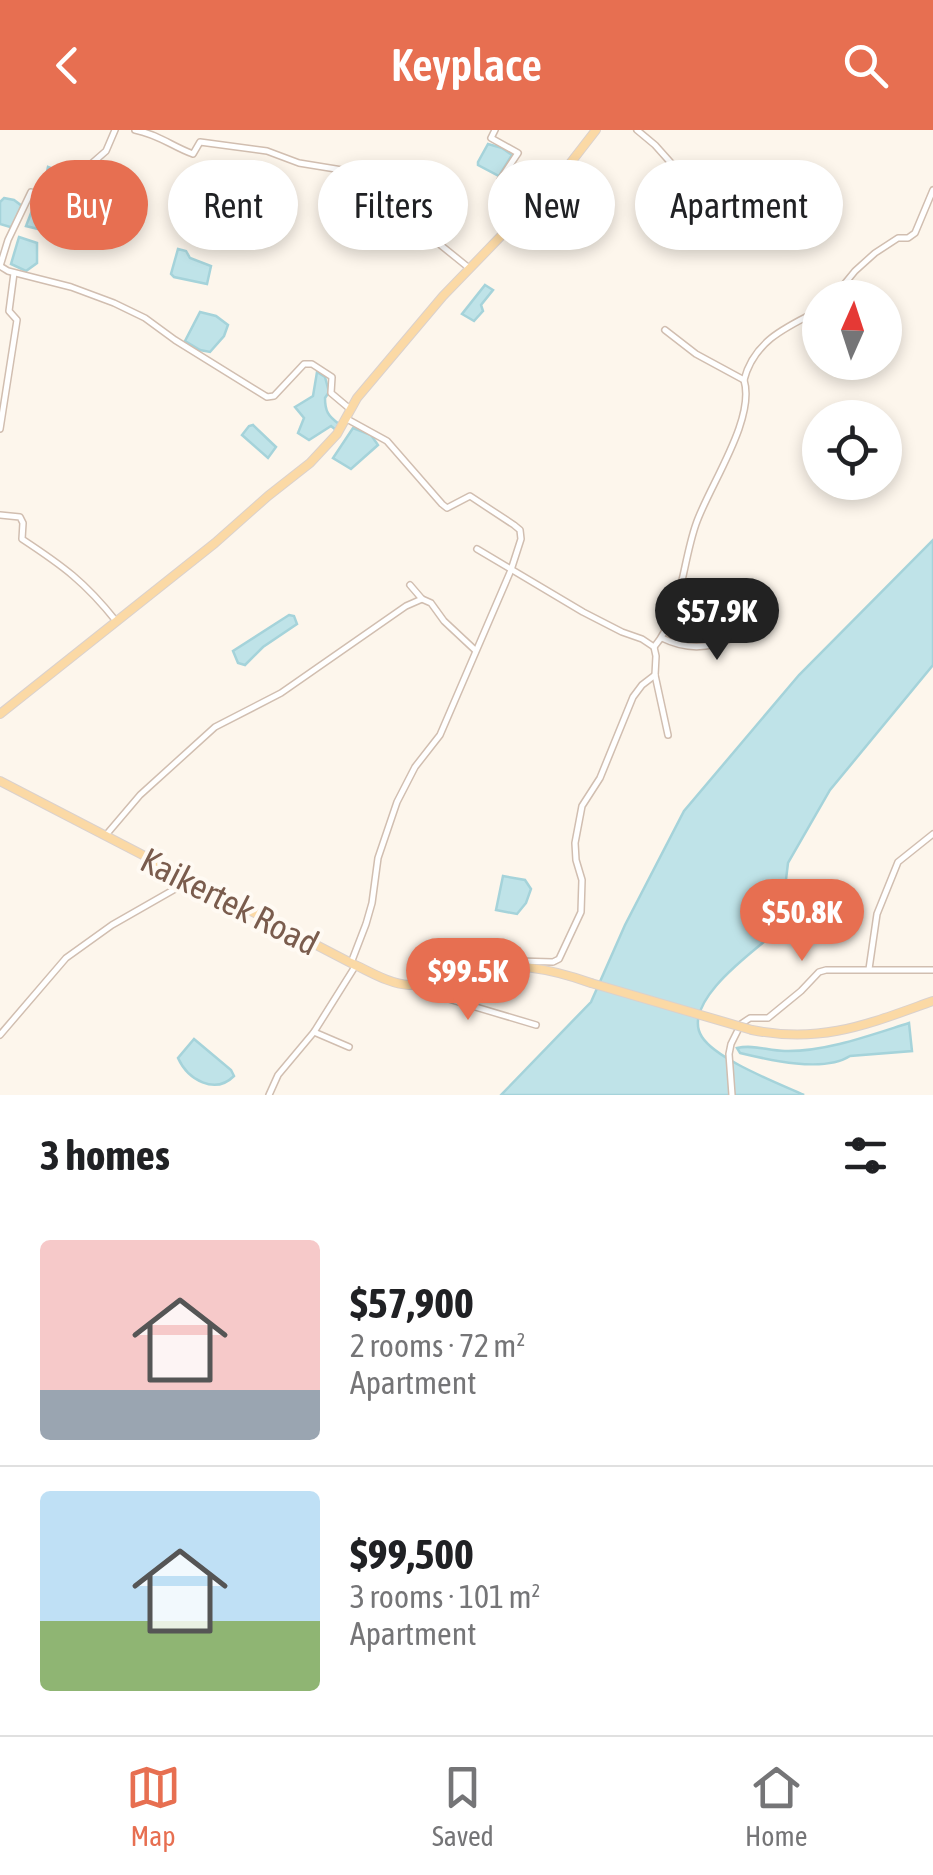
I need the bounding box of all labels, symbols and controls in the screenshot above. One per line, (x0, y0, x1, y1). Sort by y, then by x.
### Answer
icon: back (40, 38, 95, 93)
icon: search (838, 38, 893, 93)
text: Keyplace (391, 39, 542, 91)
chip: Buy (30, 160, 148, 250)
chip: Rent (168, 160, 298, 250)
chip: Filters (318, 160, 468, 250)
chip: New (488, 160, 615, 250)
chip: Apartment (635, 160, 843, 250)
north arrow (802, 280, 902, 380)
map controls (802, 280, 902, 500)
button: locate (802, 400, 902, 500)
pin: $57.9K (636, 578, 798, 663)
text: $57.9K (677, 592, 757, 629)
street label: Kaikertek Road (134, 839, 326, 963)
pin: $50.8K (721, 879, 883, 964)
text: $50.8K (762, 893, 842, 930)
pin: $99.5K (387, 938, 549, 1023)
text: $99.5K (428, 952, 508, 989)
icon: filters (838, 1128, 893, 1183)
text: 3 homes (40, 1131, 170, 1179)
text: $57,900 (350, 1279, 474, 1327)
icon: home (120, 1280, 240, 1400)
text: 2 rooms · 72 m² (350, 1327, 525, 1364)
text: Apartment (350, 1364, 476, 1401)
text: $99,500 (350, 1530, 474, 1578)
icon: home (120, 1531, 240, 1651)
text: 3 rooms · 101 m² (350, 1578, 540, 1615)
text: Apartment (350, 1615, 476, 1652)
tab: Map (126, 1760, 181, 1852)
tab: Saved (432, 1760, 494, 1852)
tab: Home (745, 1760, 807, 1852)

